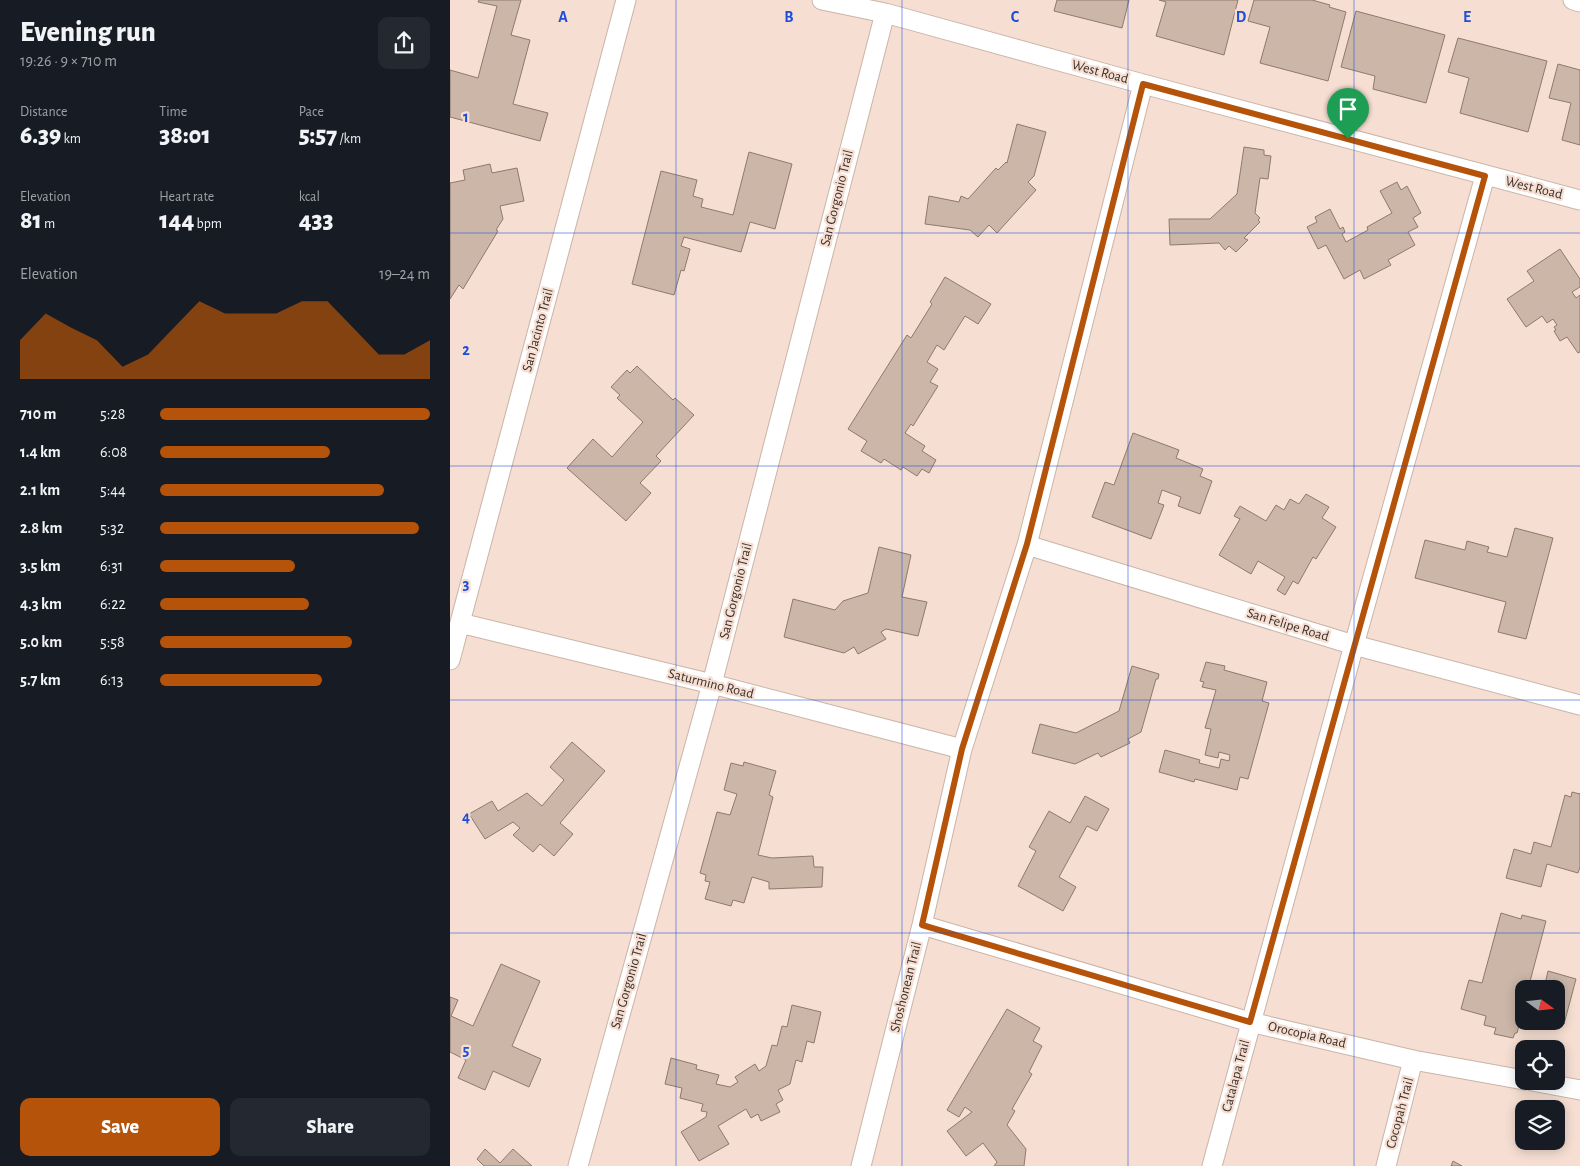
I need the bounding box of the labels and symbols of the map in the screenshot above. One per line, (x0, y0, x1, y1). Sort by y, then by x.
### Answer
text: A (558, 9, 568, 25)
text: B (784, 9, 794, 25)
text: C (1011, 9, 1020, 25)
text: D (1236, 9, 1247, 25)
text: E (1463, 9, 1471, 25)
street label: West Road (1070, 58, 1130, 86)
pin (1327, 88, 1369, 139)
text: 1 (463, 109, 469, 125)
street label: San Gorgonio Trail (818, 148, 856, 248)
street label: West Road (1504, 174, 1564, 202)
street label: San Jacinto Trail (520, 287, 556, 373)
text: 2 (462, 342, 470, 358)
street label: San Gorgonio Trail (717, 541, 755, 641)
text: 3 (463, 576, 470, 592)
street label: San Felipe Road (1245, 606, 1331, 644)
street label: Saturmino Road (667, 667, 755, 701)
text: 4 (462, 809, 470, 825)
street label: San Gorgonio Trail (609, 932, 649, 1030)
street label: Shoshonean Trail (888, 940, 924, 1034)
north arrow (1515, 980, 1565, 1030)
street label: Orocopia Road (1267, 1019, 1347, 1051)
street label: Catalapa Trail (1220, 1038, 1252, 1114)
text: 5 (463, 1042, 470, 1058)
street label: Cocopah Trail (1384, 1076, 1416, 1150)

